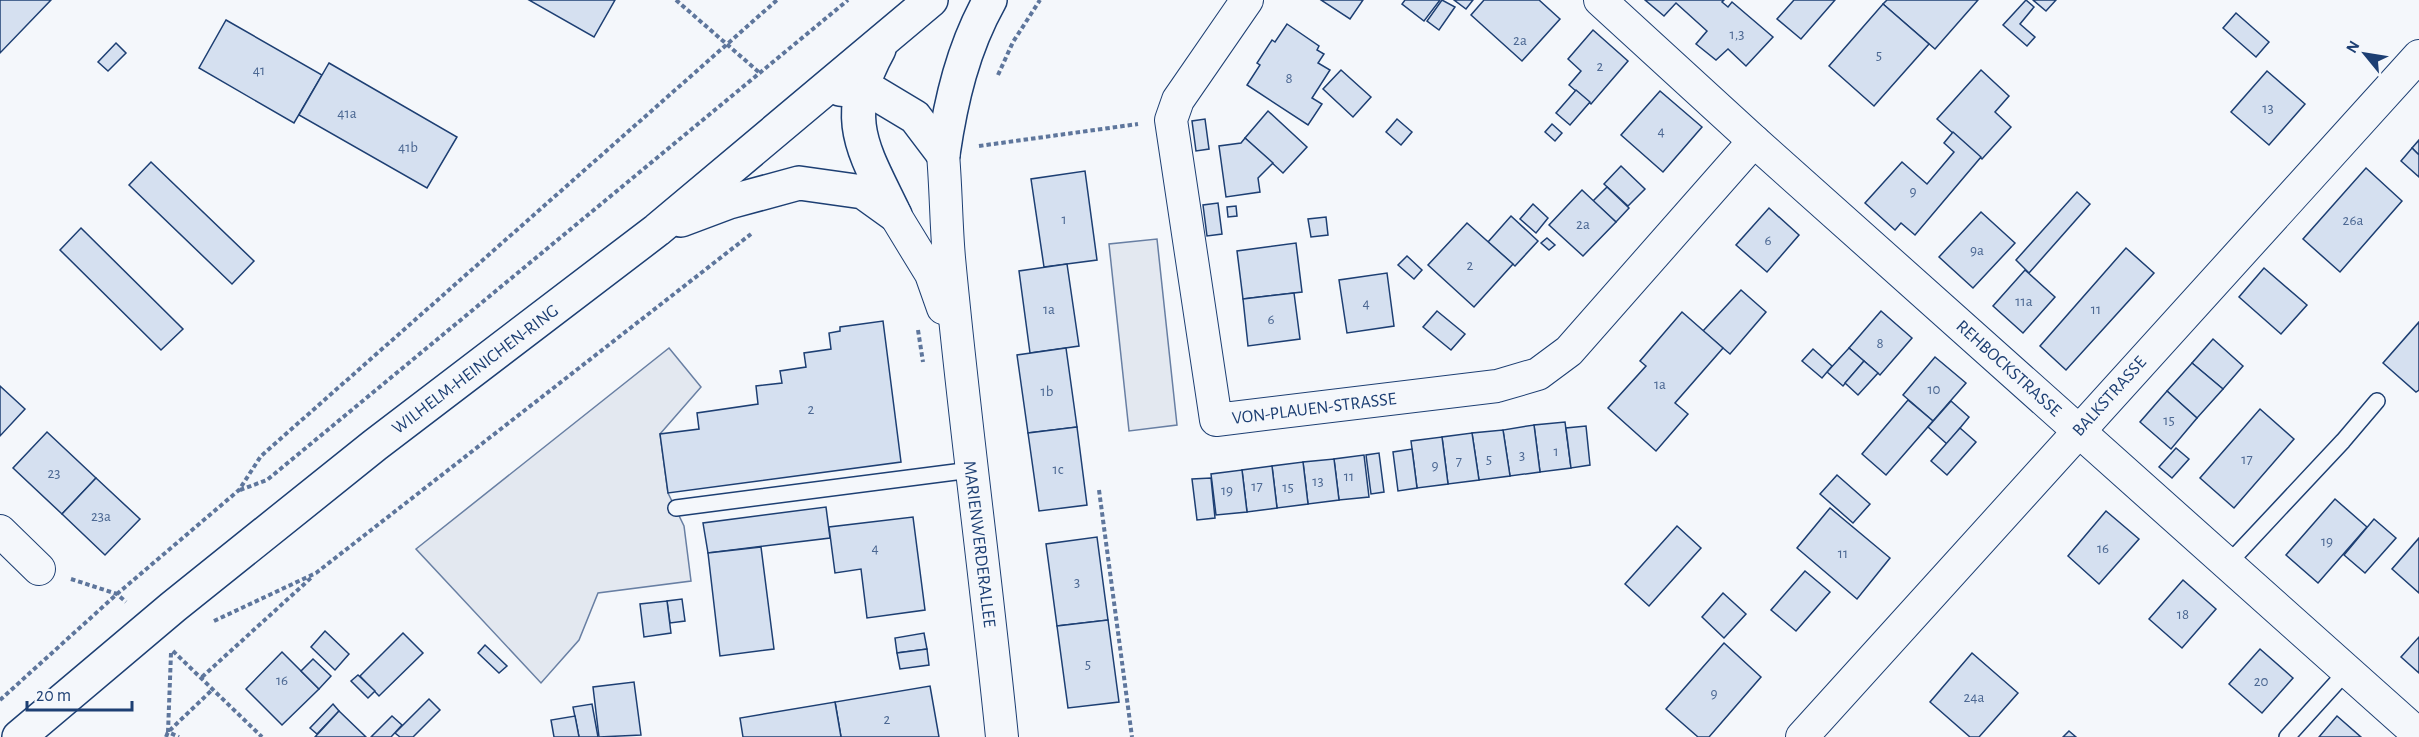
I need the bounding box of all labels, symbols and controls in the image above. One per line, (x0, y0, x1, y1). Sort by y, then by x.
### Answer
north arrow (2335, 24, 2395, 84)
house number: 1,3 (1730, 27, 1744, 42)
house number: 2a (1513, 33, 1527, 48)
text: N (2343, 38, 2363, 56)
house number: 5 (1876, 48, 1882, 63)
house number: 2 (1597, 59, 1604, 74)
house number: 41 (253, 63, 265, 78)
house number: 8 (1285, 71, 1293, 86)
house number: 13 (2262, 101, 2274, 116)
house number: 41a (337, 106, 357, 121)
house number: 4 (1657, 124, 1665, 139)
house number: 41b (398, 140, 418, 155)
house number: 9 (1909, 184, 1917, 199)
house number: 1 (1061, 212, 1067, 227)
house number: 26a (2343, 213, 2363, 228)
house number: 2a (1576, 217, 1590, 232)
house number: 6 (1764, 233, 1772, 248)
house number: 9a (1970, 243, 1984, 258)
house number: 2 (1467, 258, 1474, 273)
house number: 11a (2015, 294, 2033, 309)
house number: 4 (1362, 296, 1370, 311)
street label: WILHELM-HEINICHEN-RING (389, 302, 562, 438)
house number: 1a (1043, 302, 1055, 317)
house number: 11 (2091, 302, 2101, 317)
house number: 6 (1267, 312, 1275, 327)
street label: REHBOCKSTRASSE (1952, 317, 2065, 421)
house number: 8 (1876, 336, 1884, 351)
street label: BALKSTRASSE (2069, 353, 2150, 440)
house number: 1a (1654, 377, 1666, 392)
house number: 10 (1927, 382, 1941, 397)
house number: 1b (1041, 384, 1054, 399)
street label: VON-PLAUEN-STRASSE (1231, 390, 1398, 428)
house number: 2 (808, 402, 815, 417)
house number: 15 (2163, 413, 2175, 428)
house number: 1 (1553, 444, 1559, 459)
house number: 3 (1519, 448, 1525, 463)
house number: 5 (1486, 452, 1492, 467)
house number: 17 (2241, 452, 2253, 467)
house number: 7 (1456, 454, 1462, 469)
house number: 9 (1431, 458, 1439, 473)
street label: MARIENWERDERALLEE (960, 460, 998, 629)
house number: 1c (1053, 462, 1064, 477)
house number: 23 (47, 466, 61, 481)
house number: 11 (1344, 469, 1354, 484)
house number: 13 (1312, 474, 1324, 489)
house number: 17 (1251, 479, 1263, 494)
house number: 15 (1282, 480, 1294, 495)
house number: 19 (1221, 483, 1233, 498)
house number: 23a (91, 509, 111, 524)
house number: 19 (2321, 534, 2333, 549)
house number: 4 (871, 541, 879, 556)
house number: 16 (2097, 541, 2109, 556)
house number: 11 (1838, 546, 1848, 561)
house number: 3 (1074, 575, 1080, 590)
house number: 18 (2177, 607, 2189, 622)
house number: 5 (1085, 657, 1091, 672)
house number: 16 (276, 673, 288, 688)
scale bar (27, 674, 132, 712)
house number: 20 (2254, 674, 2268, 689)
house number: 9 (1710, 686, 1718, 701)
text: 20 m (36, 687, 71, 705)
house number: 24a (1964, 690, 1985, 705)
house number: 2 (884, 712, 891, 727)

